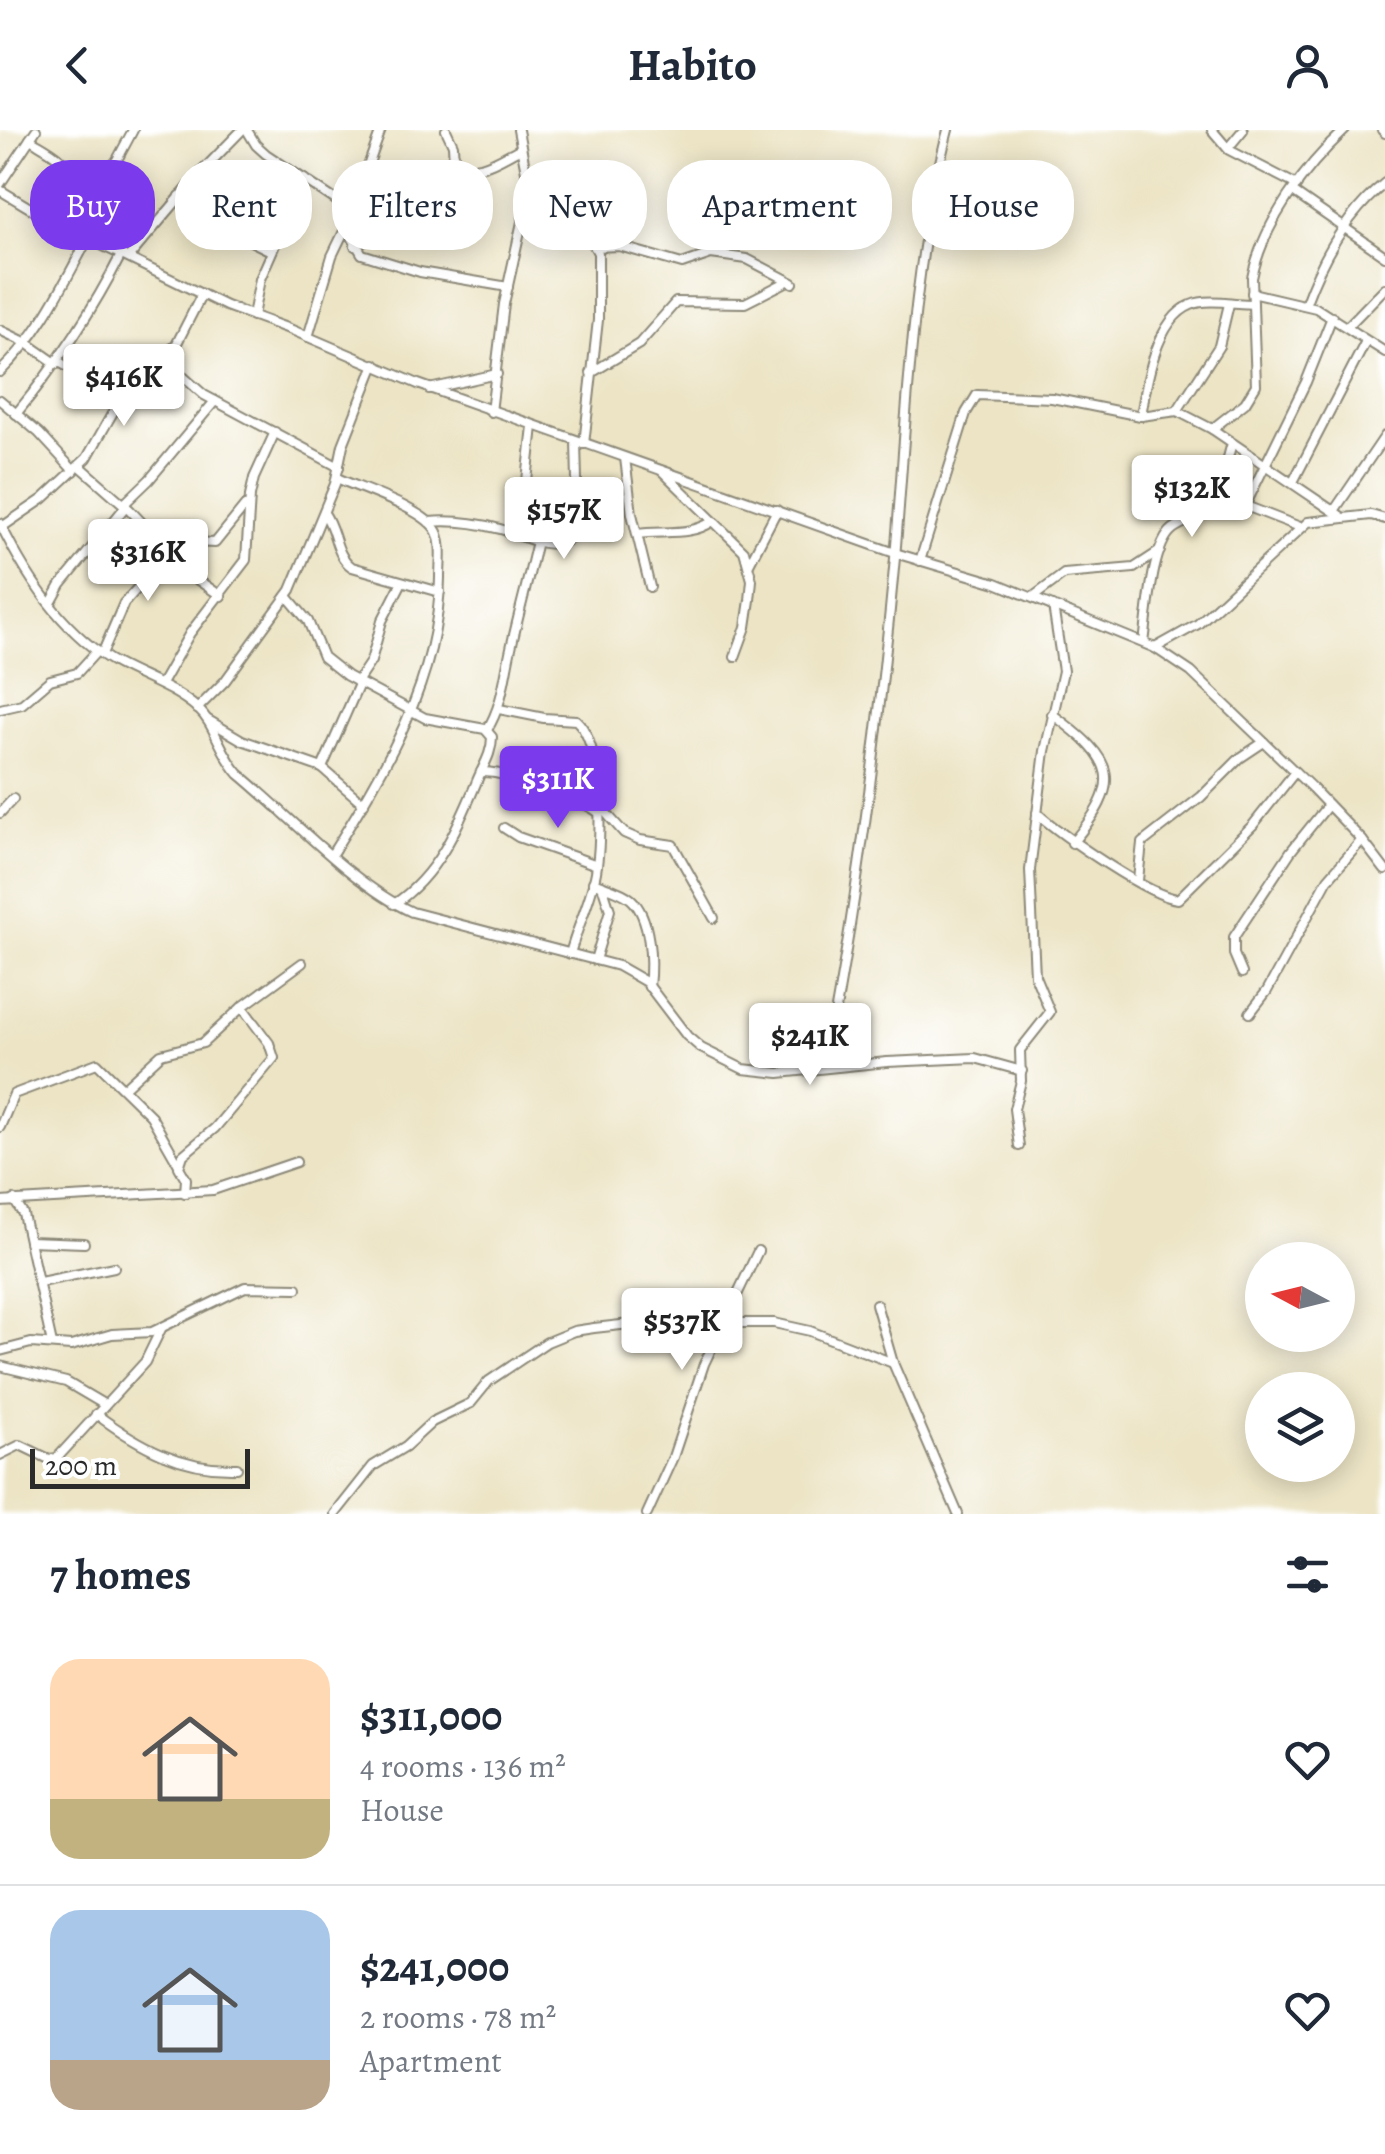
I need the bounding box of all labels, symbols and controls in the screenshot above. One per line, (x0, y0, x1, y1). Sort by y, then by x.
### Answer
text: Habito (628, 34, 757, 96)
icon: back (50, 38, 105, 93)
icon: person (1280, 38, 1335, 93)
chip: Buy (30, 160, 155, 250)
chip: Rent (175, 160, 312, 250)
chip: Filters (332, 160, 493, 250)
chip: New (513, 160, 647, 250)
chip: Apartment (667, 160, 892, 250)
chip: House (912, 160, 1074, 250)
pin: $416K (54, 344, 194, 429)
text: $416K (85, 354, 163, 398)
pin: $132K (1122, 455, 1262, 540)
text: $132K (1154, 465, 1230, 509)
pin: $157K (494, 477, 634, 562)
text: $157K (527, 487, 601, 531)
pin: $316K (78, 519, 218, 604)
text: $316K (110, 529, 186, 573)
pin: $311K (488, 746, 628, 831)
text: $311K (522, 756, 594, 800)
pin: $241K (740, 1003, 880, 1088)
text: $241K (771, 1013, 849, 1057)
north arrow (1245, 1242, 1355, 1352)
map controls (1245, 1242, 1355, 1482)
pin: $537K (612, 1288, 752, 1373)
text: $537K (643, 1298, 721, 1342)
button: layers (1245, 1372, 1355, 1482)
scale bar (30, 1444, 250, 1488)
text: 200 m (45, 1447, 117, 1485)
text: 7 homes (50, 1546, 191, 1603)
icon: filters (1280, 1547, 1335, 1602)
text: $311,000 (360, 1687, 502, 1744)
icon: home (130, 1699, 250, 1819)
icon: heart (1280, 1732, 1335, 1787)
text: 4 rooms · 136 m² (360, 1744, 566, 1788)
text: House (360, 1788, 444, 1832)
text: $241,000 (360, 1938, 509, 1995)
icon: home (130, 1950, 250, 2070)
icon: heart (1280, 1983, 1335, 2038)
text: 2 rooms · 78 m² (360, 1995, 556, 2039)
text: Apartment (360, 2039, 502, 2083)

